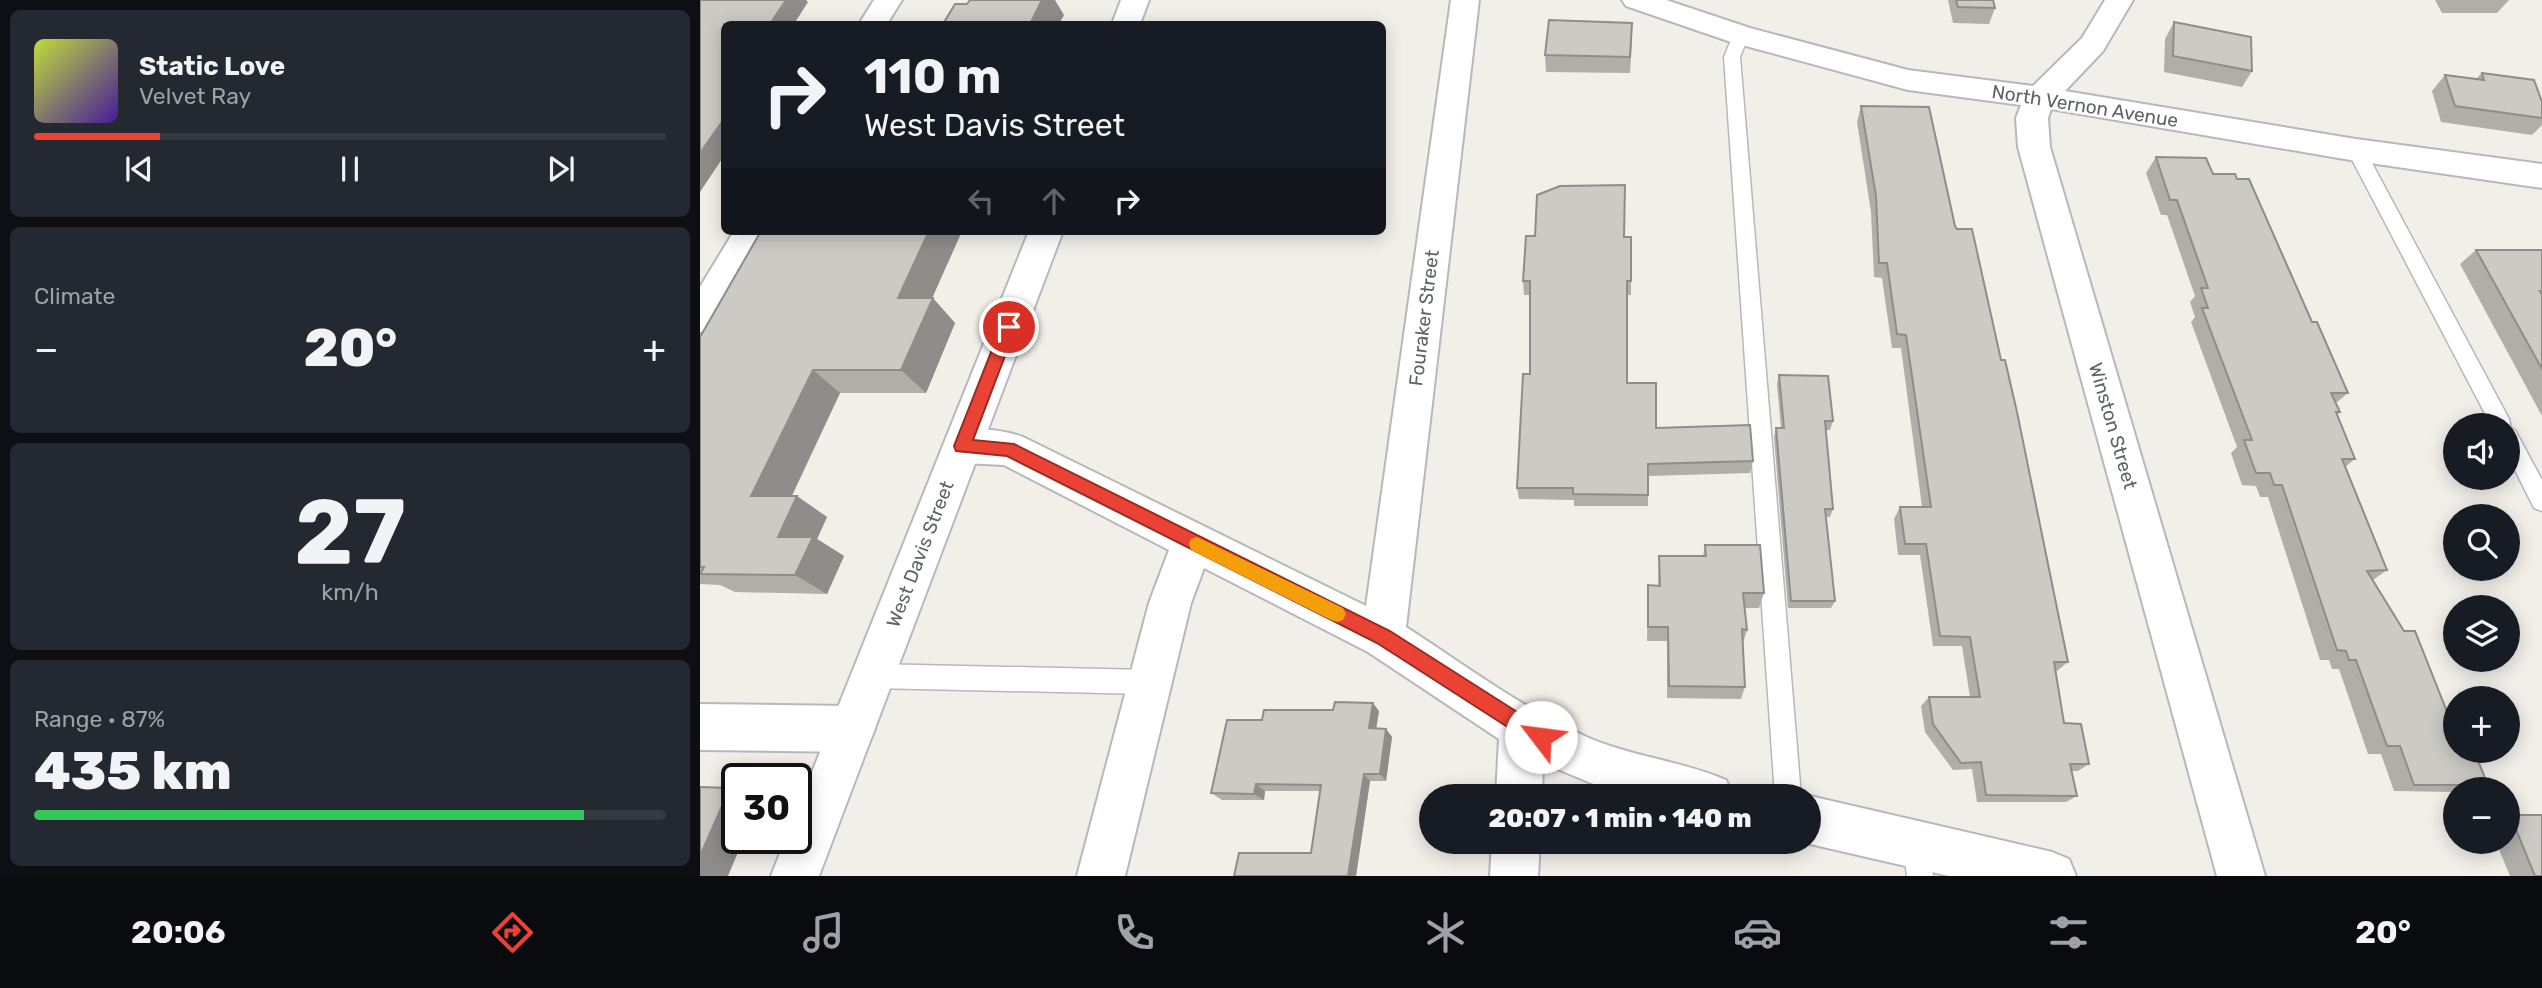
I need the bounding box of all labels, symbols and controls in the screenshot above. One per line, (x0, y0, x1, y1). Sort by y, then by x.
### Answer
text: 110 m (864, 47, 1001, 105)
icon: right (749, 49, 840, 140)
text: Static Love (139, 51, 285, 82)
street label: North Vernon Avenue (1990, 80, 2180, 132)
text: Velvet Ray (139, 82, 251, 110)
text: West Davis Street (864, 106, 1125, 144)
icon: previous (120, 150, 158, 188)
icon: pause (331, 150, 369, 188)
icon: next (542, 150, 580, 188)
icon: left (962, 182, 1000, 220)
icon: ahead (1035, 182, 1073, 220)
icon: right (1108, 182, 1146, 220)
street label: Fouraker Street (1404, 248, 1444, 387)
text: Climate (34, 282, 115, 310)
pin (979, 297, 1039, 357)
icon: arrive (990, 308, 1028, 346)
text: 20° (304, 317, 397, 379)
text: − (34, 326, 59, 372)
text: + (642, 326, 666, 372)
street label: Winston Street (2084, 360, 2142, 492)
map controls (2443, 413, 2520, 854)
button: sound (2443, 413, 2520, 490)
street label: West Davis Street (881, 477, 959, 630)
text: 27 (294, 478, 406, 586)
button: search (2443, 504, 2520, 581)
text: km/h (321, 578, 379, 606)
button: layers (2443, 595, 2520, 672)
button: + (2443, 686, 2520, 763)
position arrow (1504, 700, 1578, 774)
text: Range · 87% (34, 705, 165, 733)
text: 435 km (34, 740, 232, 802)
speed limit sign: 30 (721, 763, 812, 854)
button: − (2443, 777, 2520, 854)
text: 20:07 · 1 min · 140 m (1488, 803, 1752, 834)
icon: directions (488, 908, 537, 957)
icon: music (799, 908, 848, 957)
icon: phone (1110, 908, 1159, 957)
icon: climate (1421, 908, 1470, 957)
icon: car (1733, 908, 1782, 957)
icon: filters (2044, 908, 2093, 957)
text: 20:06 (131, 913, 226, 951)
text: 20° (2355, 913, 2411, 951)

